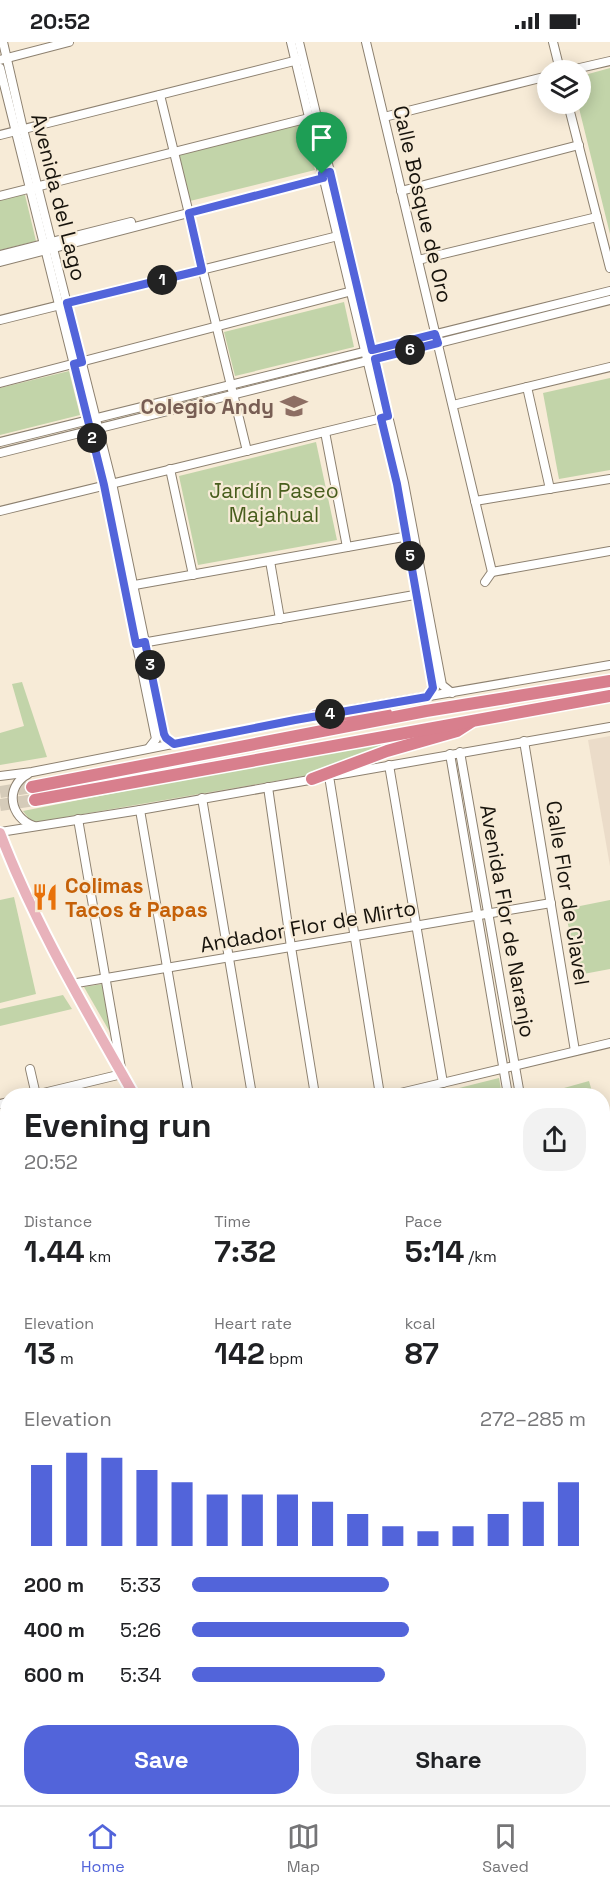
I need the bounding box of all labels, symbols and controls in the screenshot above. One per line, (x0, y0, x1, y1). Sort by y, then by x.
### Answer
text: 20:52 (30, 7, 90, 35)
map controls (537, 60, 591, 114)
button: layers (537, 60, 591, 114)
street label: Calle Bosque de Oro (387, 103, 459, 305)
street label: Avenida del Lago (25, 111, 93, 283)
pin (296, 112, 347, 174)
icon: arrive (305, 121, 338, 154)
pin: 1 (147, 265, 177, 295)
text: 1 (158, 269, 166, 290)
pin: 6 (395, 335, 425, 365)
text: 6 (405, 339, 415, 360)
school or university icon: Colegio Andy (279, 391, 309, 421)
place label: Colegio Andy (140, 393, 274, 420)
pin: 2 (77, 423, 107, 453)
text: 2 (87, 427, 97, 448)
park label: Jardín Paseo Majahual (209, 477, 339, 528)
pin: 5 (395, 541, 425, 571)
text: 5 (405, 545, 415, 566)
pin: 3 (135, 650, 165, 680)
text: 3 (145, 654, 155, 675)
pin: 4 (315, 699, 345, 729)
text: 4 (325, 703, 335, 724)
street label: Calle Flor de Clavel (540, 799, 596, 987)
street label: Avenida Flor de Naranjo (474, 802, 542, 1040)
place label: Colimas Tacos & Papas (65, 872, 208, 923)
restaurant icon: Colimas Tacos & Papas (30, 882, 60, 912)
street label: Andador Flor de Mirto (198, 894, 418, 958)
text: Evening run (24, 1105, 212, 1147)
button: share (523, 1108, 586, 1171)
text: 20:52 (24, 1149, 78, 1175)
text: Distance (24, 1211, 92, 1232)
text: Time (214, 1211, 251, 1232)
text: Pace (405, 1211, 442, 1232)
text: 1.44 (24, 1232, 85, 1271)
text: 7:32 (214, 1232, 276, 1271)
text: 5:14 (405, 1232, 464, 1271)
text: km (85, 1246, 111, 1267)
text: /km (464, 1246, 497, 1267)
text: Elevation (24, 1313, 94, 1334)
text: Heart rate (214, 1313, 292, 1334)
text: kcal (405, 1313, 436, 1334)
text: 13 (24, 1334, 56, 1373)
text: 142 (214, 1334, 265, 1373)
text: 87 (405, 1334, 439, 1373)
text: m (56, 1348, 74, 1369)
text: bpm (265, 1348, 303, 1369)
text: Elevation (24, 1406, 112, 1432)
text: 272–285 m (480, 1406, 586, 1432)
text: 200 m (24, 1572, 84, 1598)
text: 5:33 (120, 1572, 161, 1598)
text: 400 m (24, 1617, 85, 1643)
text: 5:26 (120, 1617, 161, 1643)
text: 600 m (24, 1662, 84, 1688)
text: 5:34 (120, 1662, 162, 1688)
button: Save (24, 1725, 299, 1794)
button: Share (311, 1725, 586, 1794)
tab: Home (81, 1820, 125, 1877)
tab: Map (287, 1820, 320, 1877)
tab: Saved (482, 1820, 529, 1877)

